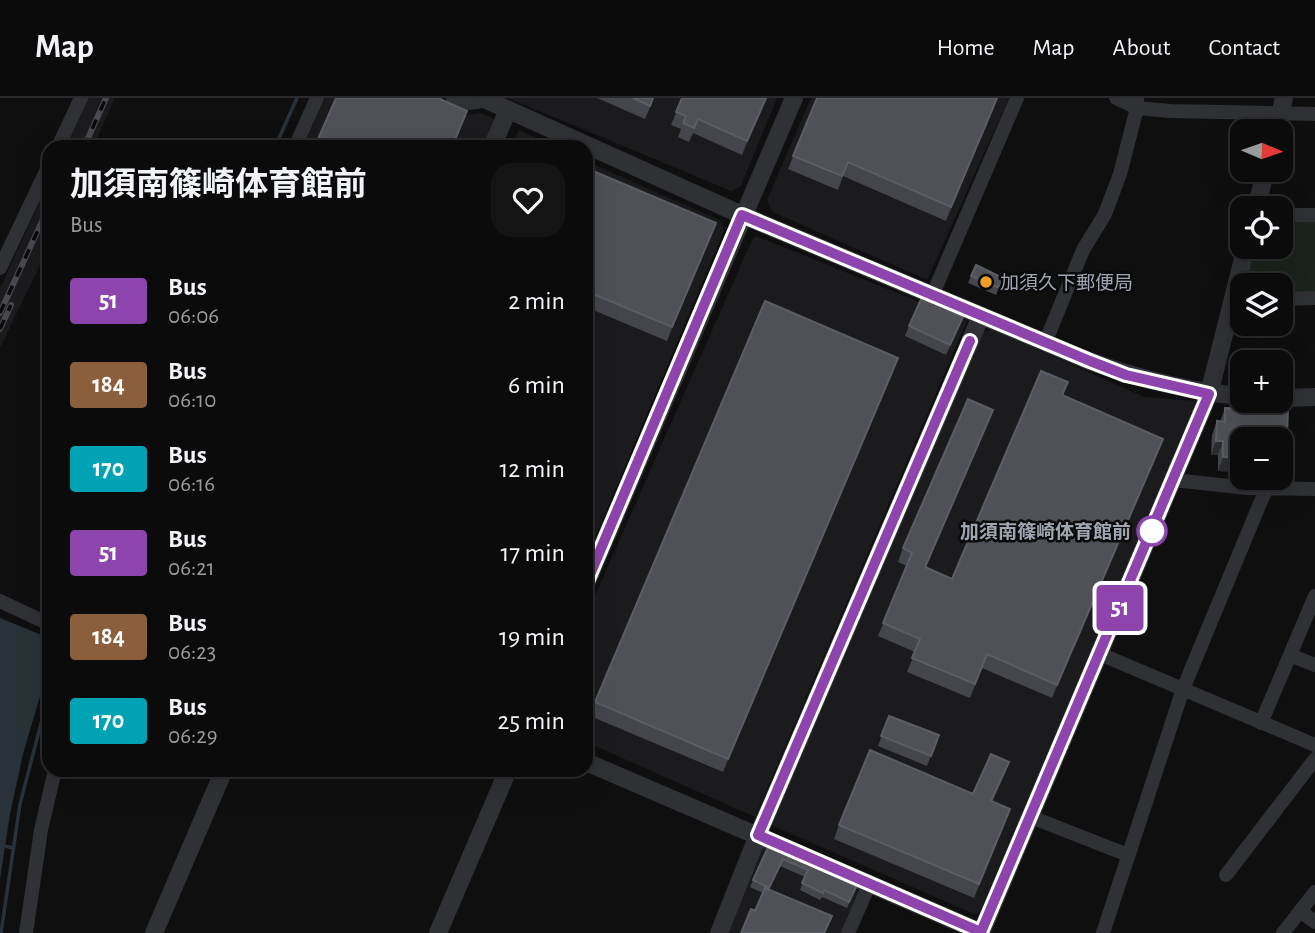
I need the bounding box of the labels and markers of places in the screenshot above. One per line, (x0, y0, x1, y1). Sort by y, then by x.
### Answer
place label: 加須久下郵便局 (1000, 272, 1133, 293)
marker: 加須久下郵便局 (978, 274, 994, 290)
marker: 加須南篠崎体育館前 (1137, 516, 1167, 546)
place label: 加須南篠崎体育館前 (960, 521, 1131, 542)

